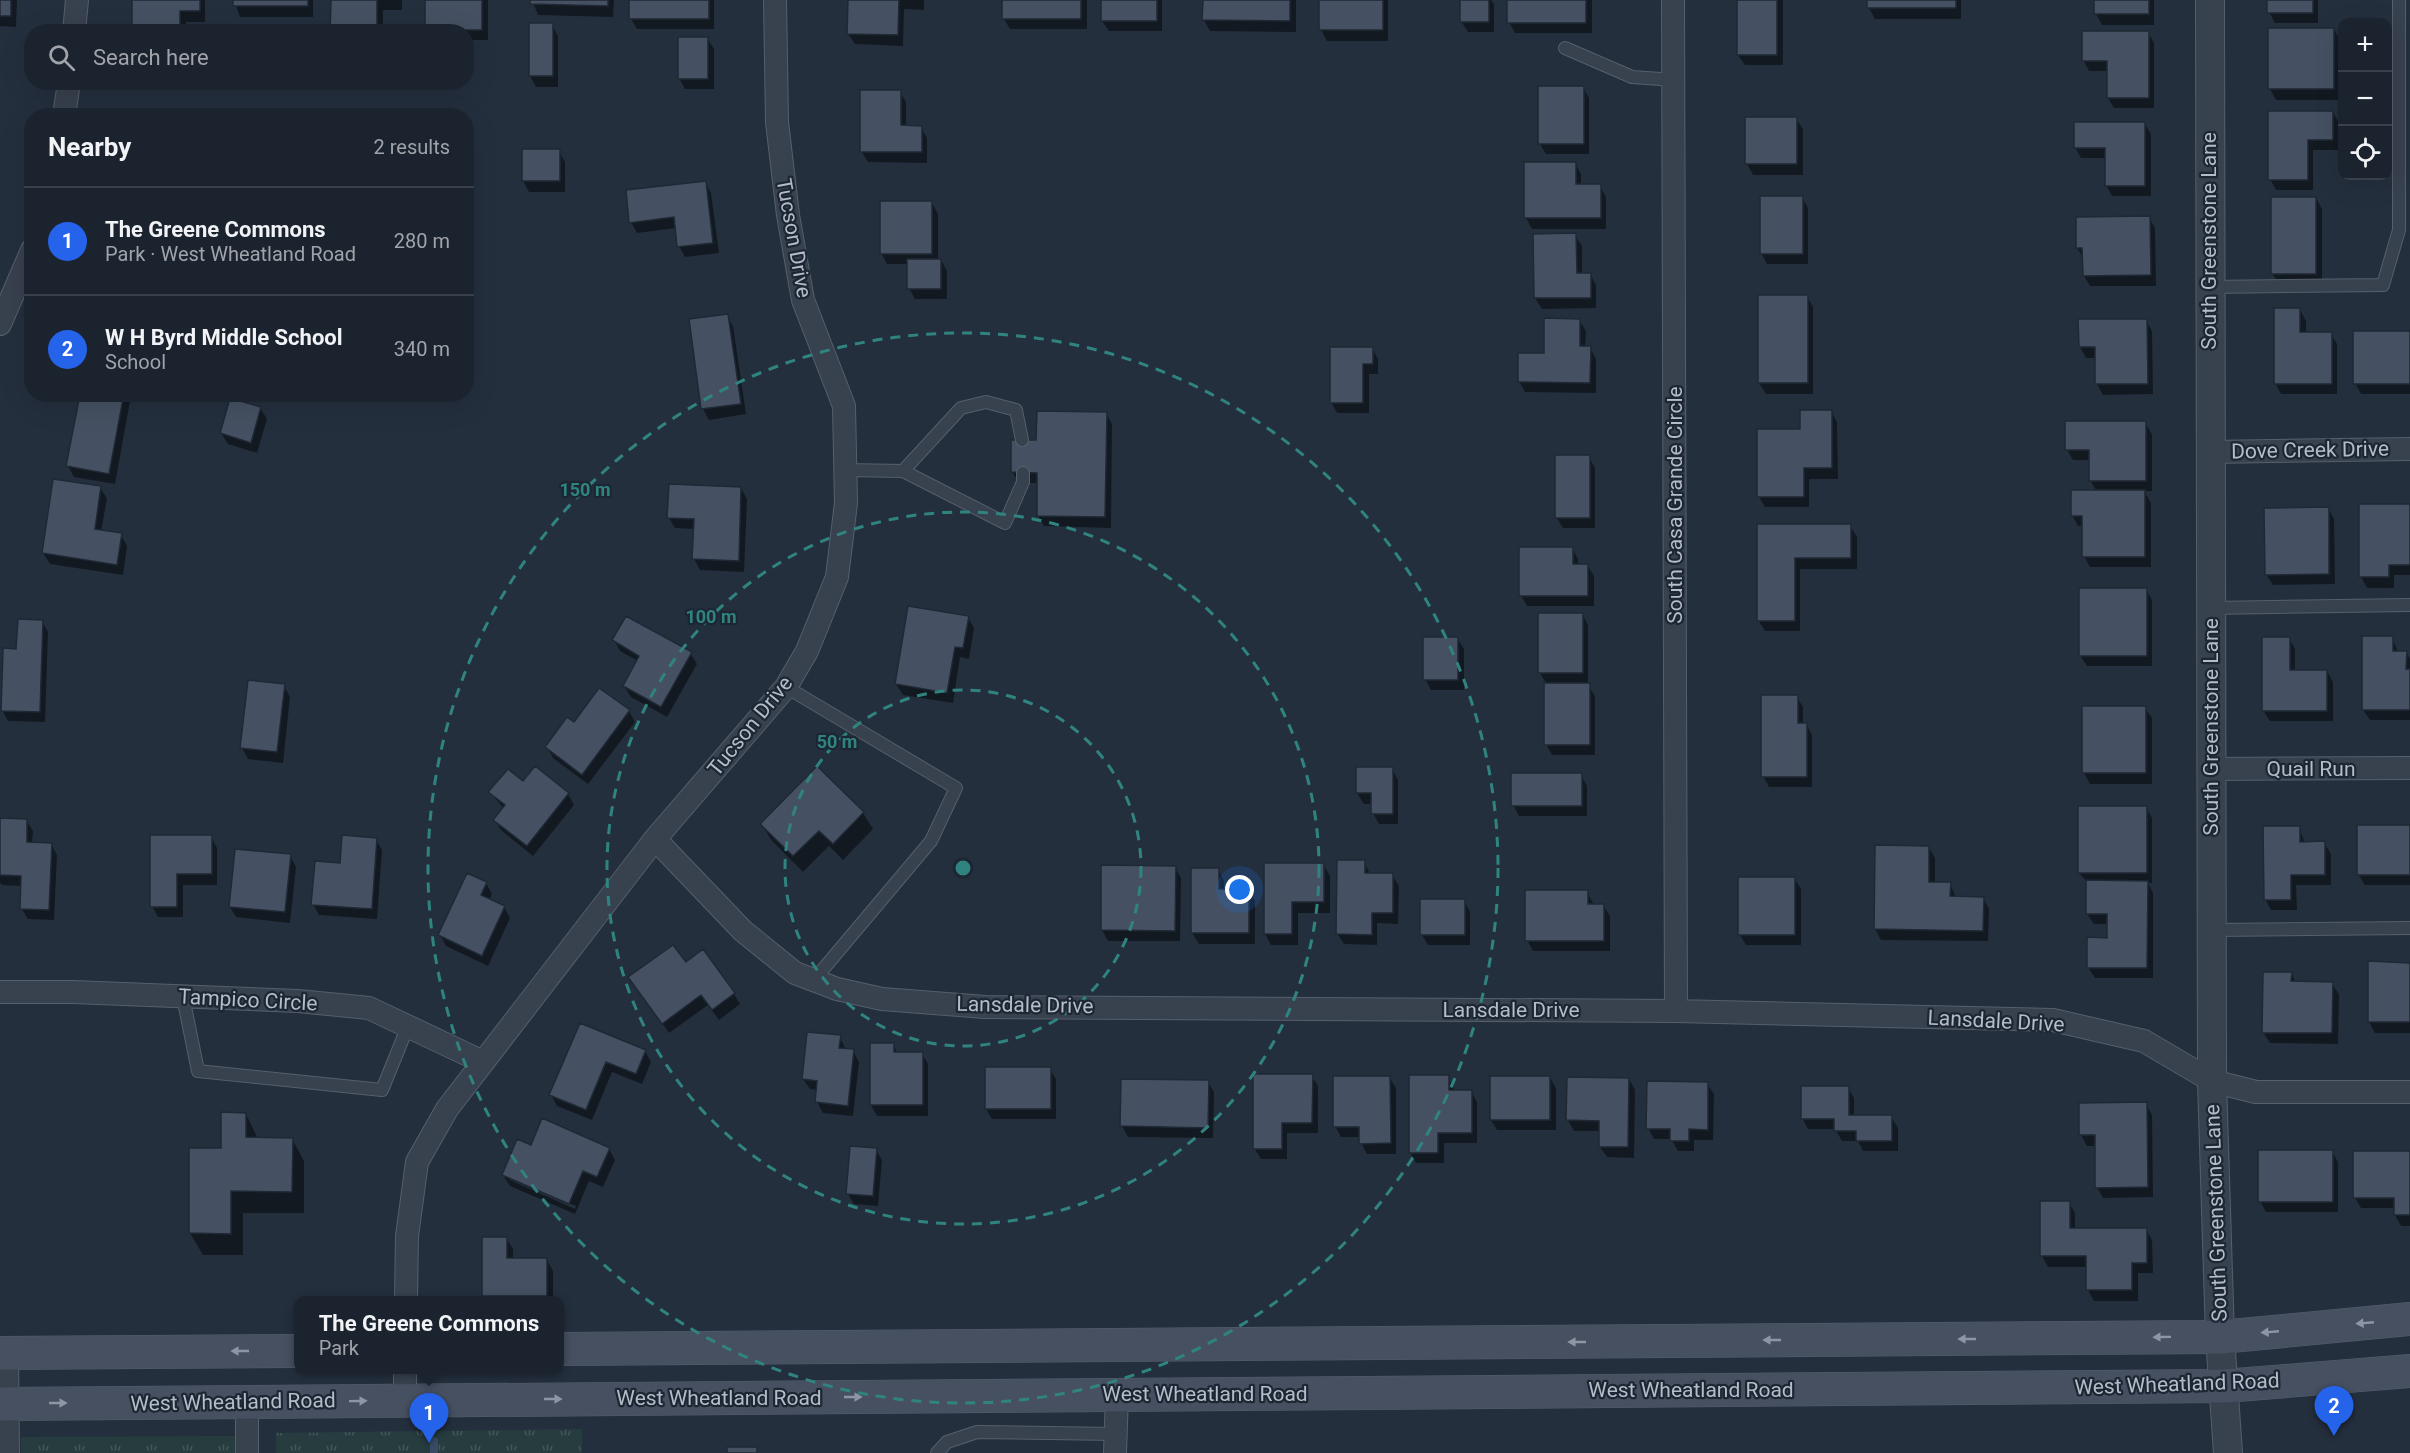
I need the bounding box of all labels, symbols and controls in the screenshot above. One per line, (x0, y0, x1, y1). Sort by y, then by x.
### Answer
map controls (2338, 18, 2392, 180)
button: + (2338, 18, 2392, 72)
search box (24, 24, 474, 90)
icon: search (45, 41, 78, 74)
text: Search here (93, 45, 209, 70)
button: − (2338, 72, 2392, 126)
button: locate (2338, 126, 2392, 180)
text: Nearby (48, 132, 131, 162)
street label: South Greenstone Lane (2197, 132, 2221, 350)
text: 2 results (374, 135, 450, 159)
street label: Tucson Drive (772, 176, 816, 300)
text: The Greene Commons (105, 217, 326, 242)
text: 1 (62, 229, 73, 253)
text: 280 m (394, 229, 450, 253)
text: Park · West Wheatland Road (105, 242, 356, 266)
text: W H Byrd Middle School (105, 325, 343, 350)
text: 2 (62, 337, 73, 361)
text: 340 m (394, 337, 450, 361)
text: School (105, 350, 166, 374)
street label: South Casa Grande Circle (1663, 386, 1687, 624)
street label: Dove Creek Drive (2231, 437, 2389, 463)
text: 150 m (559, 479, 611, 500)
text: 100 m (685, 606, 737, 627)
street label: South Greenstone Lane (2199, 618, 2223, 836)
street label: Tucson Drive (703, 671, 797, 781)
text: 50 m (817, 731, 857, 752)
street label: Quail Run (2267, 757, 2355, 781)
centre of rings (953, 858, 973, 878)
your location (1225, 875, 1254, 904)
street label: Tampico Circle (178, 984, 318, 1016)
street label: Lansdale Drive (956, 992, 1094, 1018)
street label: Lansdale Drive (1442, 998, 1580, 1022)
street label: Lansdale Drive (1927, 1005, 2065, 1037)
street label: South Greenstone Lane (2200, 1104, 2232, 1322)
popup (294, 1296, 564, 1374)
text: The Greene Commons (319, 1311, 539, 1336)
one-way arrow (2356, 1318, 2375, 1328)
one-way arrow (2261, 1327, 2280, 1337)
one-way arrow (2152, 1333, 2171, 1342)
one-way arrow (1957, 1334, 1976, 1344)
text: Park (319, 1336, 359, 1360)
one-way arrow (1762, 1336, 1781, 1345)
one-way arrow (1567, 1337, 1586, 1347)
one-way arrow (231, 1346, 250, 1356)
street label: West Wheatland Road (2074, 1368, 2280, 1400)
street label: West Wheatland Road (1588, 1378, 1794, 1402)
street label: West Wheatland Road (1102, 1382, 1308, 1406)
street label: West Wheatland Road (616, 1386, 822, 1410)
pin: 2 (2314, 1386, 2354, 1436)
street label: West Wheatland Road (130, 1388, 336, 1416)
one-way arrow (844, 1392, 863, 1402)
pin: 1 (410, 1394, 448, 1443)
one-way arrow (544, 1394, 563, 1404)
one-way arrow (349, 1396, 368, 1406)
one-way arrow (49, 1399, 68, 1408)

